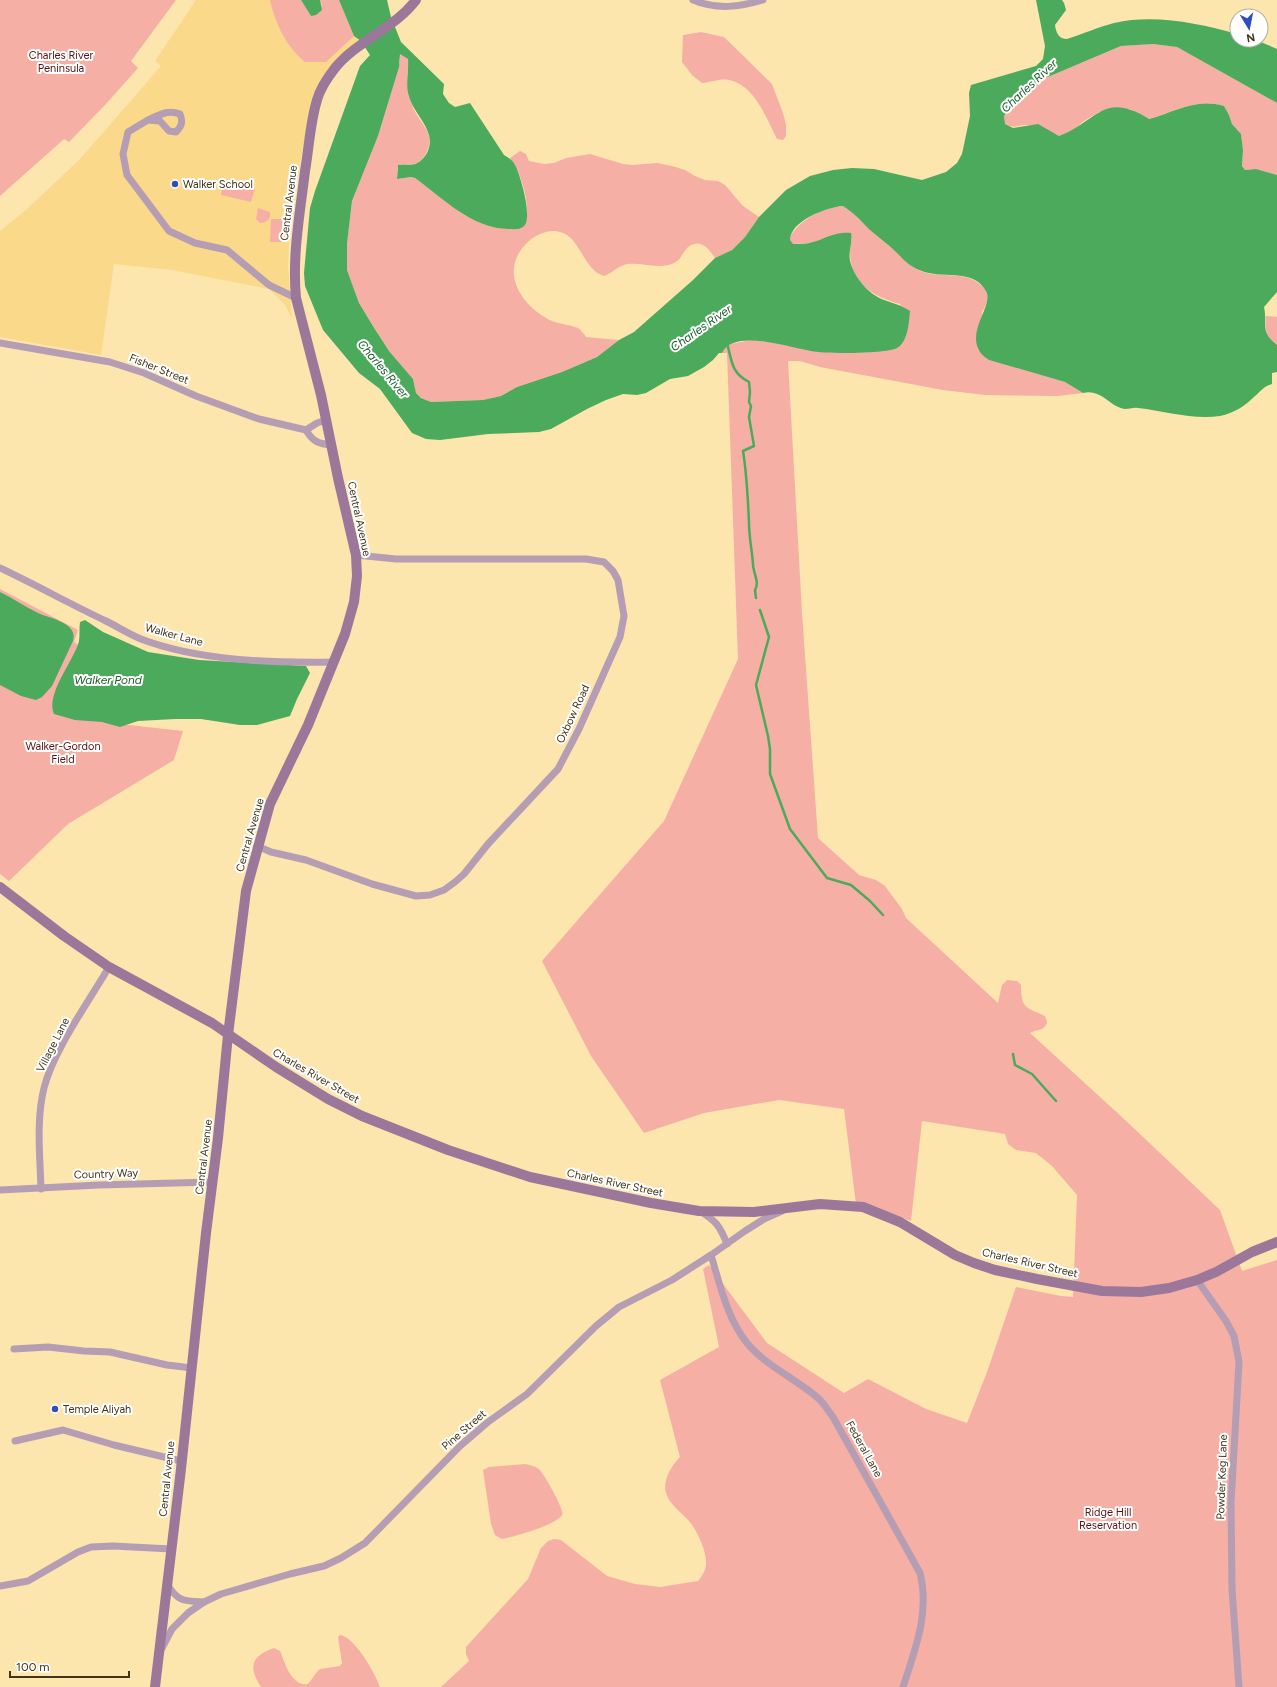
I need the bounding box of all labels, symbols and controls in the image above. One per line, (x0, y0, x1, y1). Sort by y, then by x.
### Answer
north arrow (1229, 8, 1269, 48)
text: N (1245, 30, 1256, 44)
park label: Charles River Peninsula (29, 49, 93, 75)
water label: Charles River (998, 56, 1061, 115)
street label: Central Avenue (278, 165, 300, 241)
place label: Walker School (183, 178, 253, 191)
marker: Walker School (170, 179, 180, 189)
water label: Charles River (668, 301, 735, 354)
water label: Charles River (355, 337, 412, 402)
street label: Fisher Street (127, 351, 191, 387)
street label: Central Avenue (345, 481, 373, 557)
street label: Walker Lane (144, 621, 204, 649)
water label: Walker Pond (74, 673, 143, 687)
street label: Oxbow Road (554, 683, 592, 745)
park label: Walker-Gordon Field (25, 740, 101, 766)
street label: Central Avenue (233, 797, 267, 873)
street label: Village Lane (34, 1016, 72, 1074)
street label: Charles River Street (270, 1046, 362, 1106)
street label: Central Avenue (193, 1119, 215, 1195)
street label: Country Way (74, 1166, 139, 1182)
street label: Charles River Street (566, 1166, 664, 1200)
street label: Charles River Street (981, 1246, 1079, 1280)
place label: Temple Aliyah (63, 1403, 131, 1416)
marker: Temple Aliyah (50, 1404, 60, 1414)
street label: Pine Street (439, 1407, 489, 1453)
street label: Federal Lane (843, 1419, 885, 1479)
street label: Powder Keg Lane (1214, 1434, 1230, 1520)
street label: Central Avenue (157, 1441, 177, 1517)
park label: Ridge Hill Reservation (1079, 1506, 1137, 1532)
scale bar (10, 1653, 129, 1679)
text: 100 m (16, 1660, 50, 1674)

